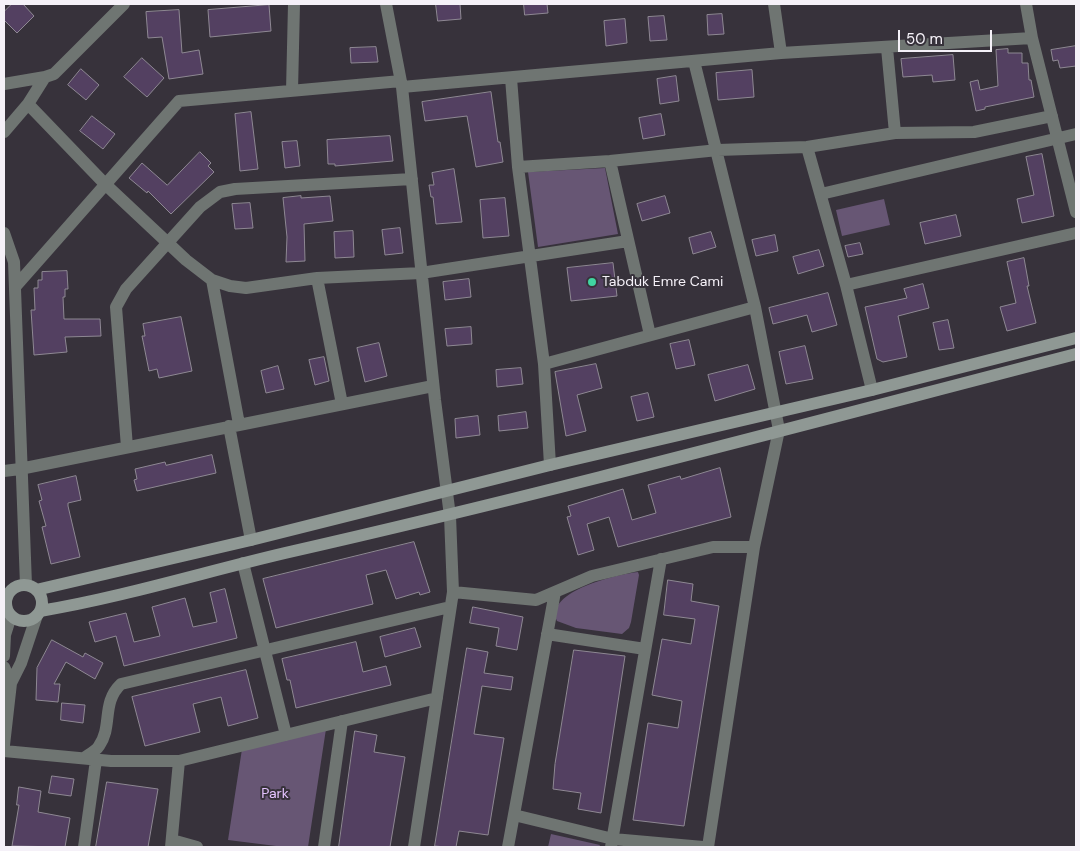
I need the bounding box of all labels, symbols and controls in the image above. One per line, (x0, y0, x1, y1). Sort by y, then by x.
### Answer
scale bar (900, 20, 994, 52)
text: 50 m (906, 29, 943, 49)
place label: Tabduk Emre Cami (602, 274, 723, 290)
marker: Tabduk Emre Cami (586, 276, 598, 288)
park label: Park (261, 786, 289, 802)

